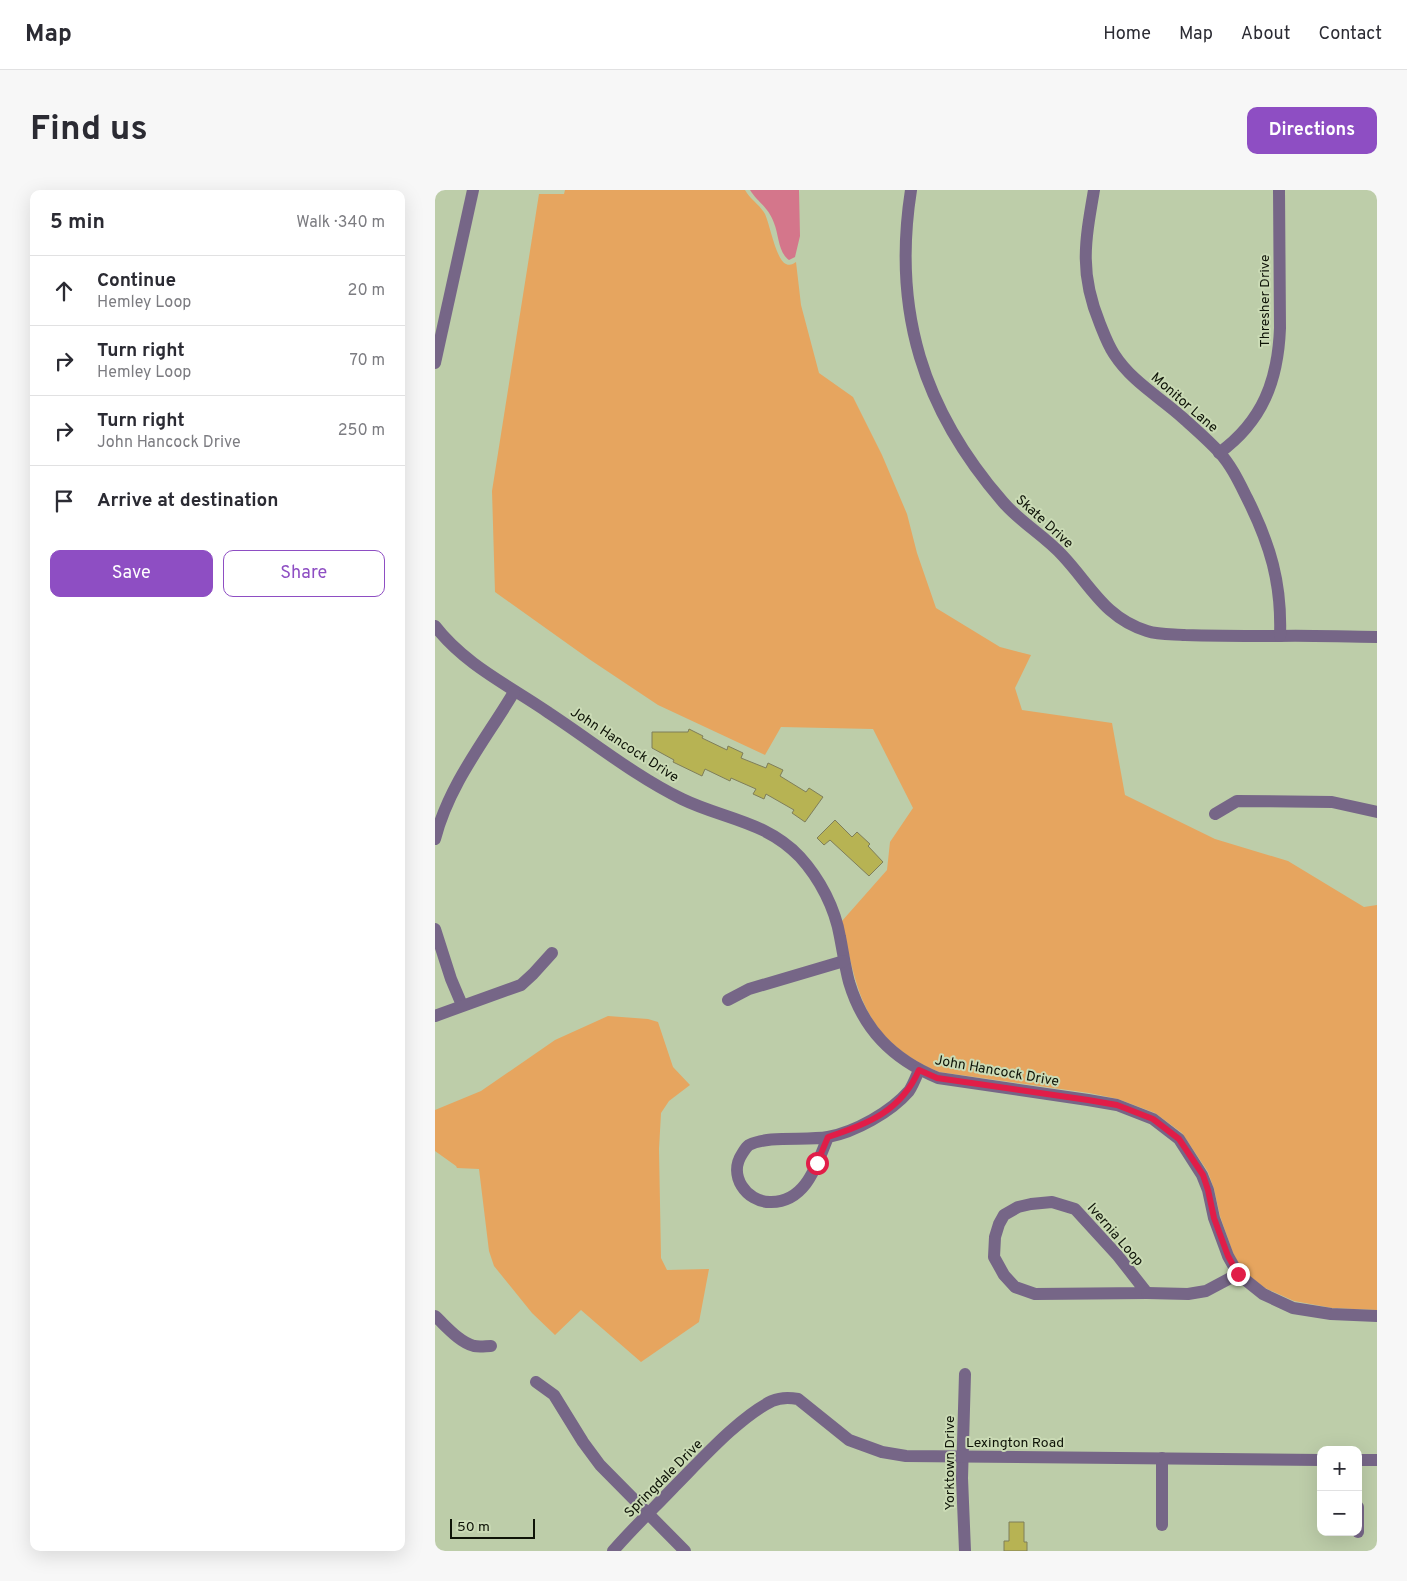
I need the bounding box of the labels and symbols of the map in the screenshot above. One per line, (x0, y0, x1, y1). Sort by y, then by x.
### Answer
street label: Thresher Drive (1257, 255, 1274, 347)
street label: Monitor Lane (1147, 369, 1221, 437)
street label: Skate Drive (1012, 492, 1076, 552)
street label: John Hancock Drive (567, 704, 682, 787)
street label: John Hancock Drive (933, 1052, 1060, 1091)
route start (806, 1152, 829, 1175)
street label: Ivernia Loop (1083, 1200, 1147, 1270)
route end (1227, 1263, 1250, 1286)
street label: Yorktown Drive (942, 1415, 959, 1511)
street label: Lexington Road (966, 1435, 1064, 1452)
street label: Springdale Drive (621, 1436, 707, 1522)
scale bar (450, 1516, 535, 1539)

